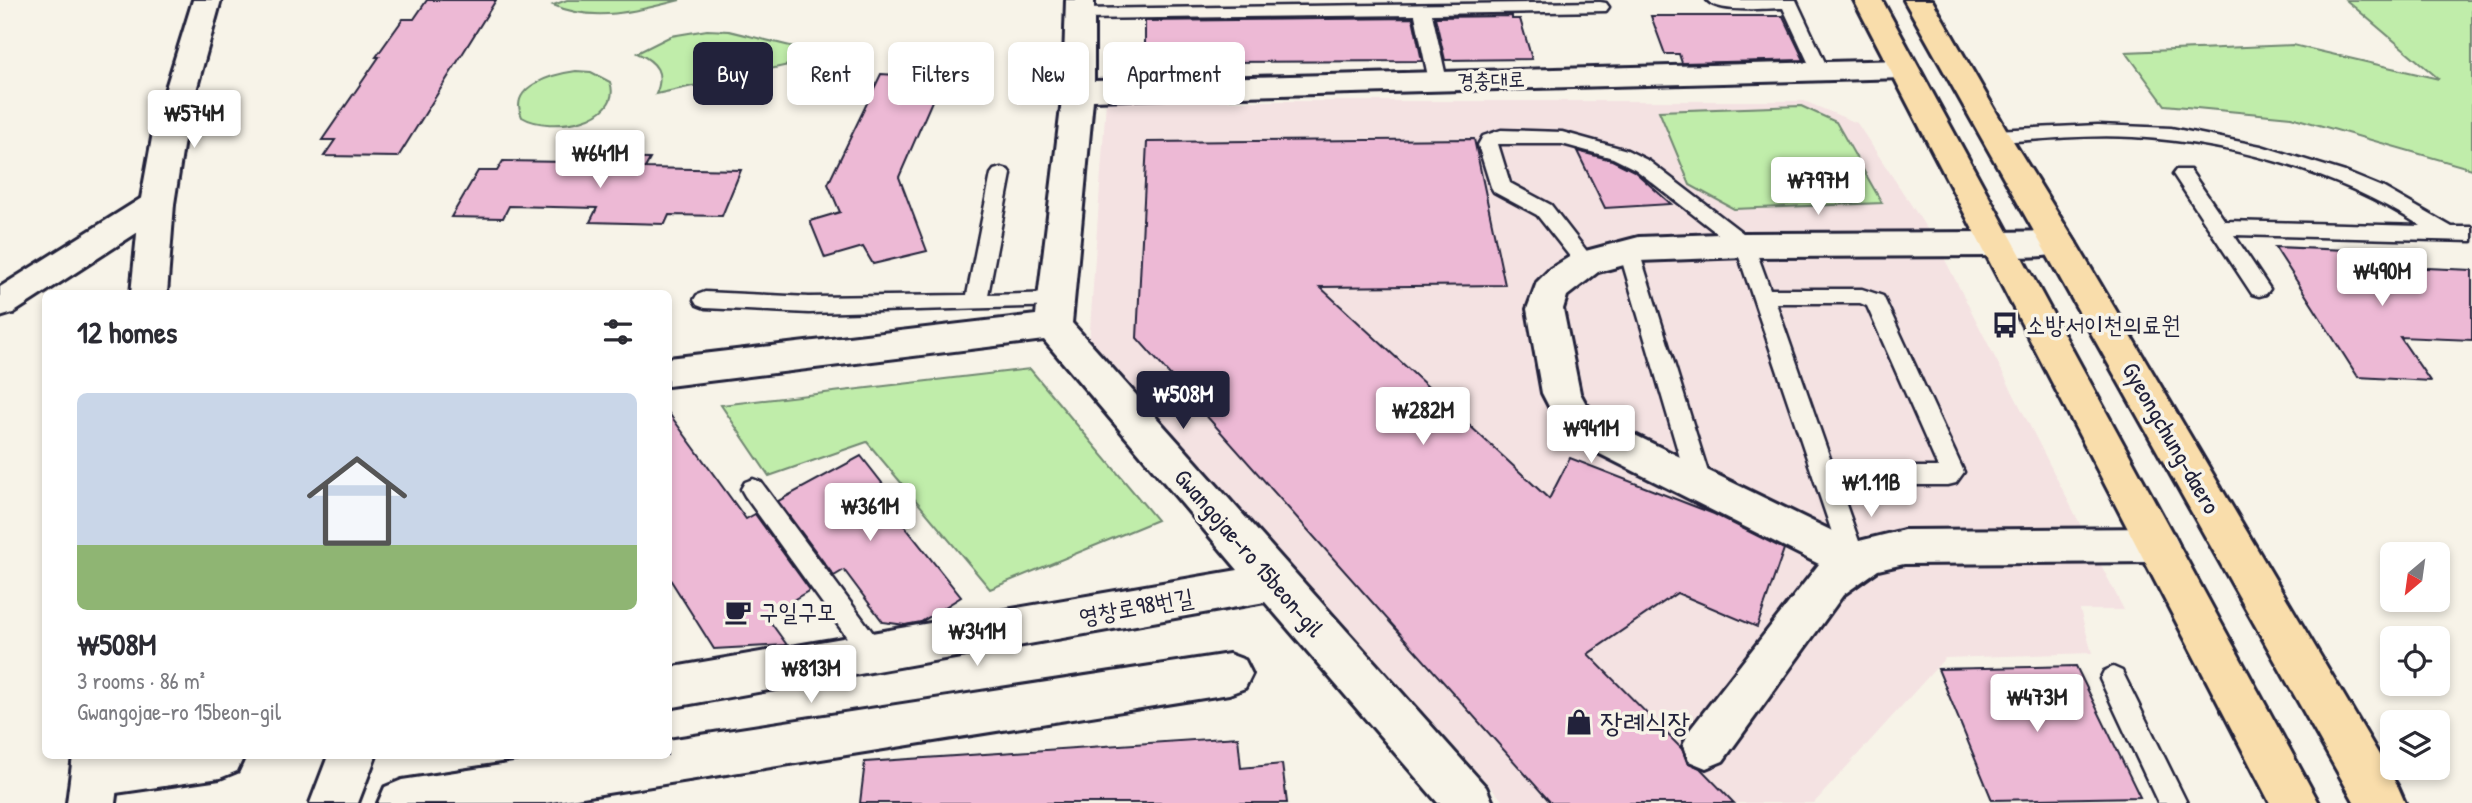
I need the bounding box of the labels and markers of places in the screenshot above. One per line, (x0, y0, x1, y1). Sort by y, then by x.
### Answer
pin: ₩574M (145, 90, 243, 150)
pin: ₩641M (551, 130, 649, 190)
pin: ₩797M (1769, 158, 1867, 217)
pin: ₩490M (2333, 248, 2431, 308)
place label: 소방서이천의료원 (2026, 308, 2181, 340)
bus stop icon: 소방서이천의료원 (1990, 310, 2020, 340)
pin: ₩508M (1134, 372, 1232, 431)
pin: ₩282M (1374, 388, 1472, 447)
pin: ₩941M (1542, 406, 1640, 465)
pin: ₩1.11B (1814, 460, 1928, 519)
pin: ₩361M (821, 484, 919, 543)
place label: 구일구모 (759, 595, 836, 627)
cafe icon: 구일구모 (723, 597, 753, 627)
pin: ₩341M (928, 608, 1026, 668)
pin: ₩813M (762, 646, 860, 705)
pin: ₩473M (1988, 674, 2086, 734)
place label: 장례식장 (1600, 703, 1691, 741)
shop icon: 장례식장 (1564, 707, 1594, 737)

